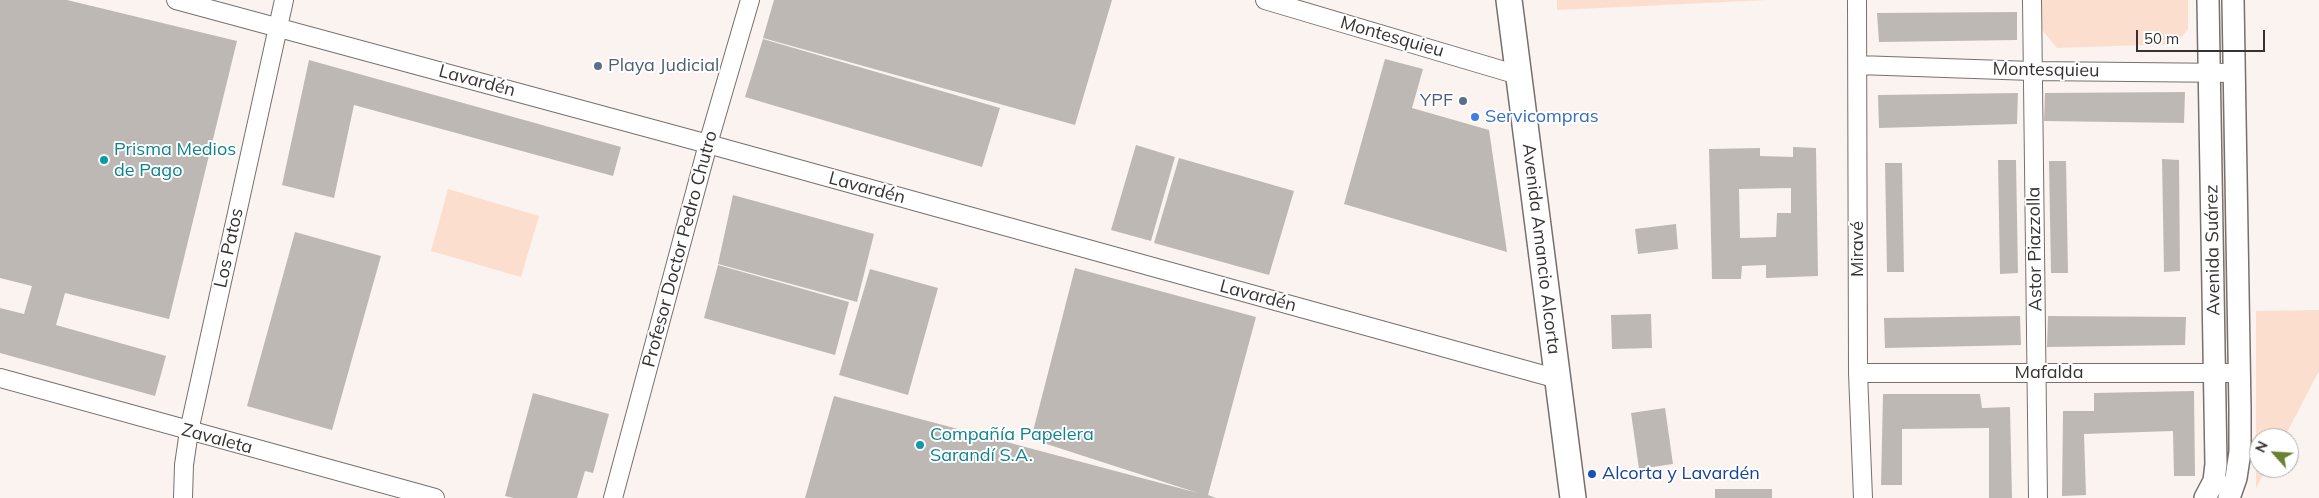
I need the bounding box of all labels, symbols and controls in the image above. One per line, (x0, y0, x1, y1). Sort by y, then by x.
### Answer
street label: Montesquieu (1338, 12, 1446, 62)
scale bar (2139, 20, 2268, 52)
text: 50 m (2144, 29, 2179, 48)
place label: Playa Judicial (608, 55, 719, 77)
street label: Montesquieu (1992, 58, 2100, 82)
street label: Lavardén (436, 60, 518, 102)
marker: Playa Judicial (592, 60, 604, 72)
place label: YPF (1420, 90, 1453, 112)
marker: YPF (1457, 95, 1469, 107)
place label: Servicompras (1485, 106, 1599, 128)
marker: Servicompras (1469, 111, 1481, 123)
street label: Profesor Doctor Pedro Chutro (638, 128, 722, 370)
place label: Prisma Medios de Pago (114, 139, 236, 182)
street label: Avenida Amancio Alcorta (1517, 142, 1565, 356)
marker: Prisma Medios de Pago (98, 154, 110, 166)
street label: Lavardén (826, 167, 908, 209)
street label: Avenida Suárez (2201, 184, 2225, 316)
street label: Astor Piazzolla (2023, 187, 2047, 311)
street label: Los Patos (210, 206, 248, 290)
street label: Miravé (1847, 221, 1869, 277)
street label: Lavardén (1217, 275, 1299, 317)
street label: Mafalda (2015, 362, 2083, 384)
street label: Zavaleta (179, 419, 255, 459)
place label: Compañía Papelera Sarandí S.A. (930, 424, 1094, 466)
north arrow (2249, 428, 2299, 478)
text: N (2251, 438, 2272, 456)
marker: Compañía Papelera Sarandí S.A. (914, 439, 926, 451)
place label: Alcorta y Lavardén (1602, 463, 1760, 485)
marker: Alcorta y Lavardén (1586, 468, 1598, 480)

